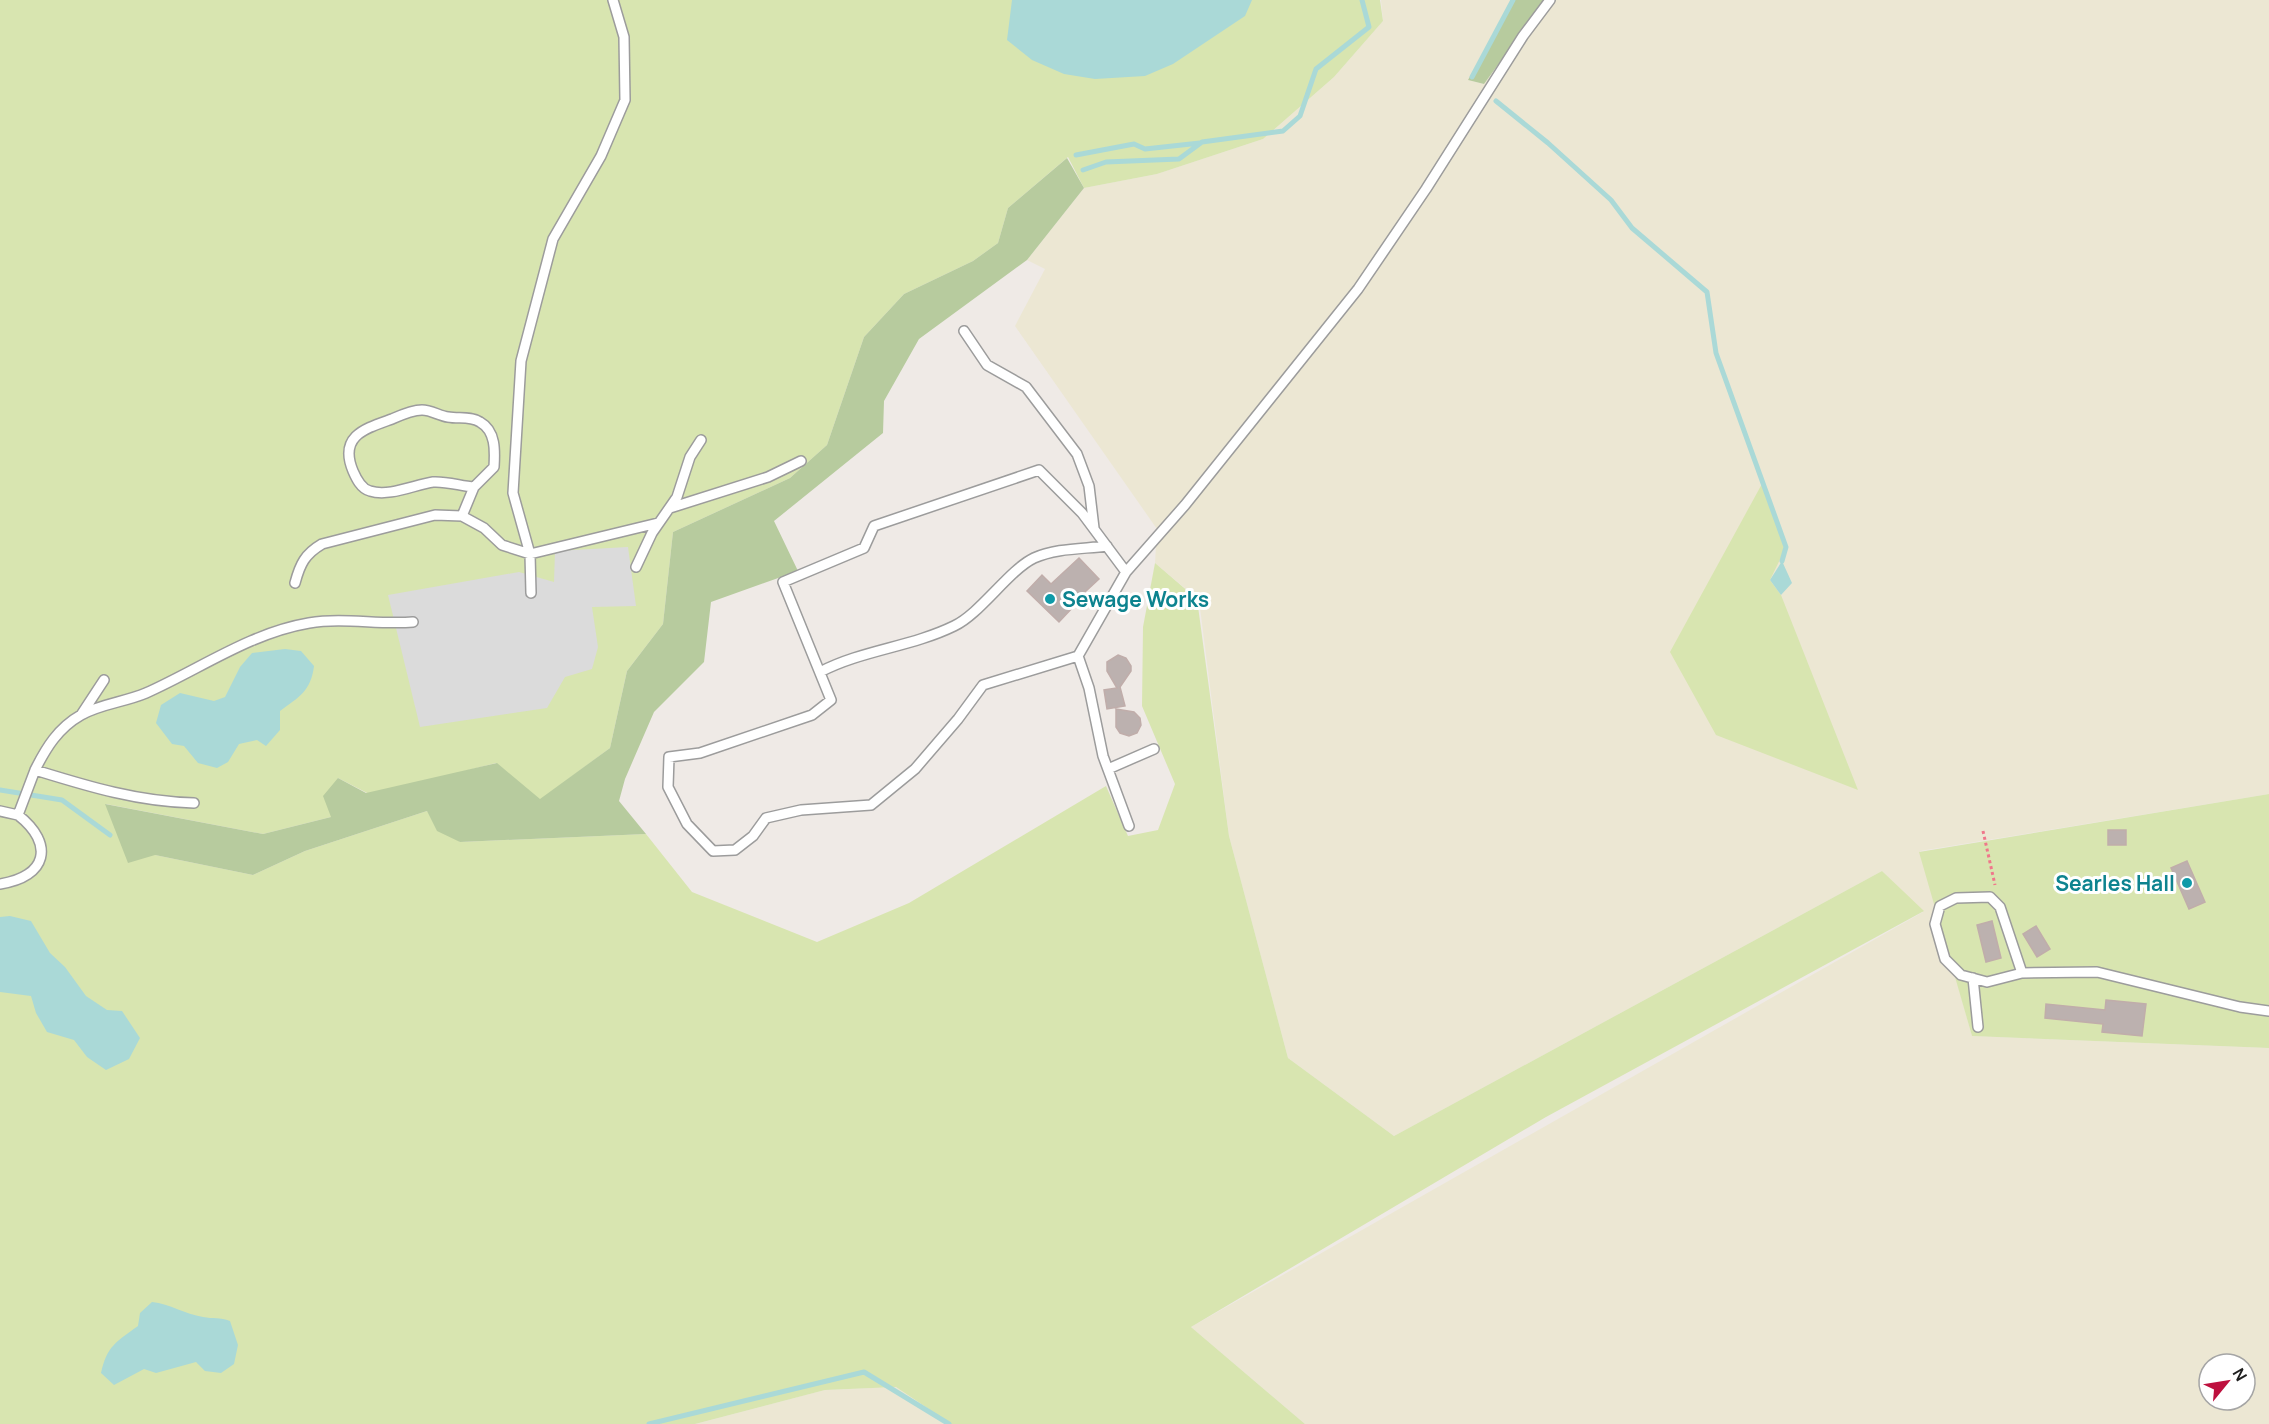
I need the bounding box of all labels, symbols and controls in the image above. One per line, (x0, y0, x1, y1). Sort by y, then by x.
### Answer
place label: Sewage Works (1062, 585, 1209, 613)
marker: Sewage Works (1043, 592, 1057, 606)
place label: Searles Hall (2055, 869, 2175, 897)
marker: Searles Hall (2180, 876, 2194, 890)
north arrow (2197, 1352, 2257, 1412)
text: N (2228, 1364, 2252, 1385)

